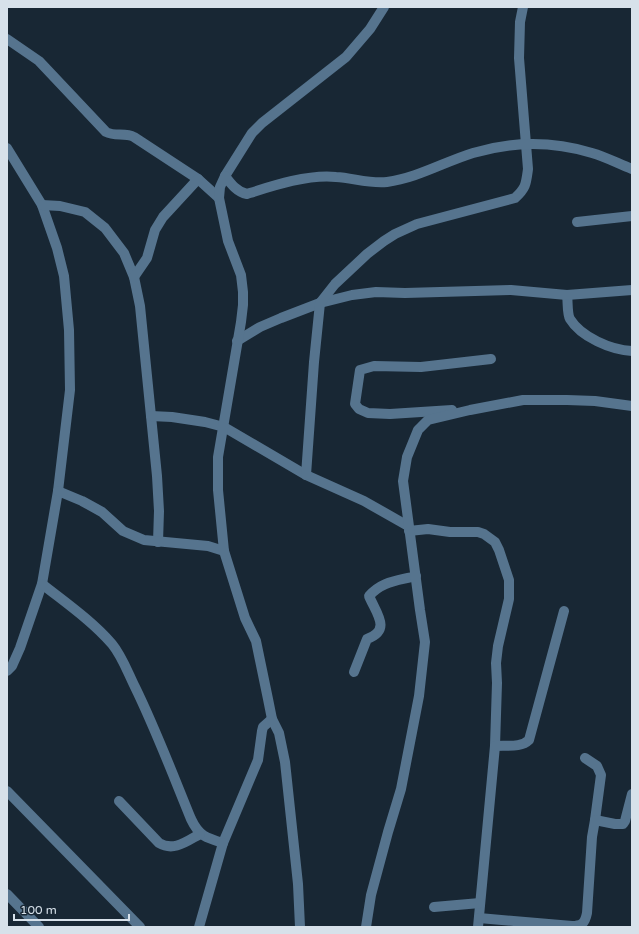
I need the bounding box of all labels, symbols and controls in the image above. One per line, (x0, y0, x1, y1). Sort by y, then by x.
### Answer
scale bar (14, 896, 129, 922)
text: 100 m (20, 903, 57, 917)

